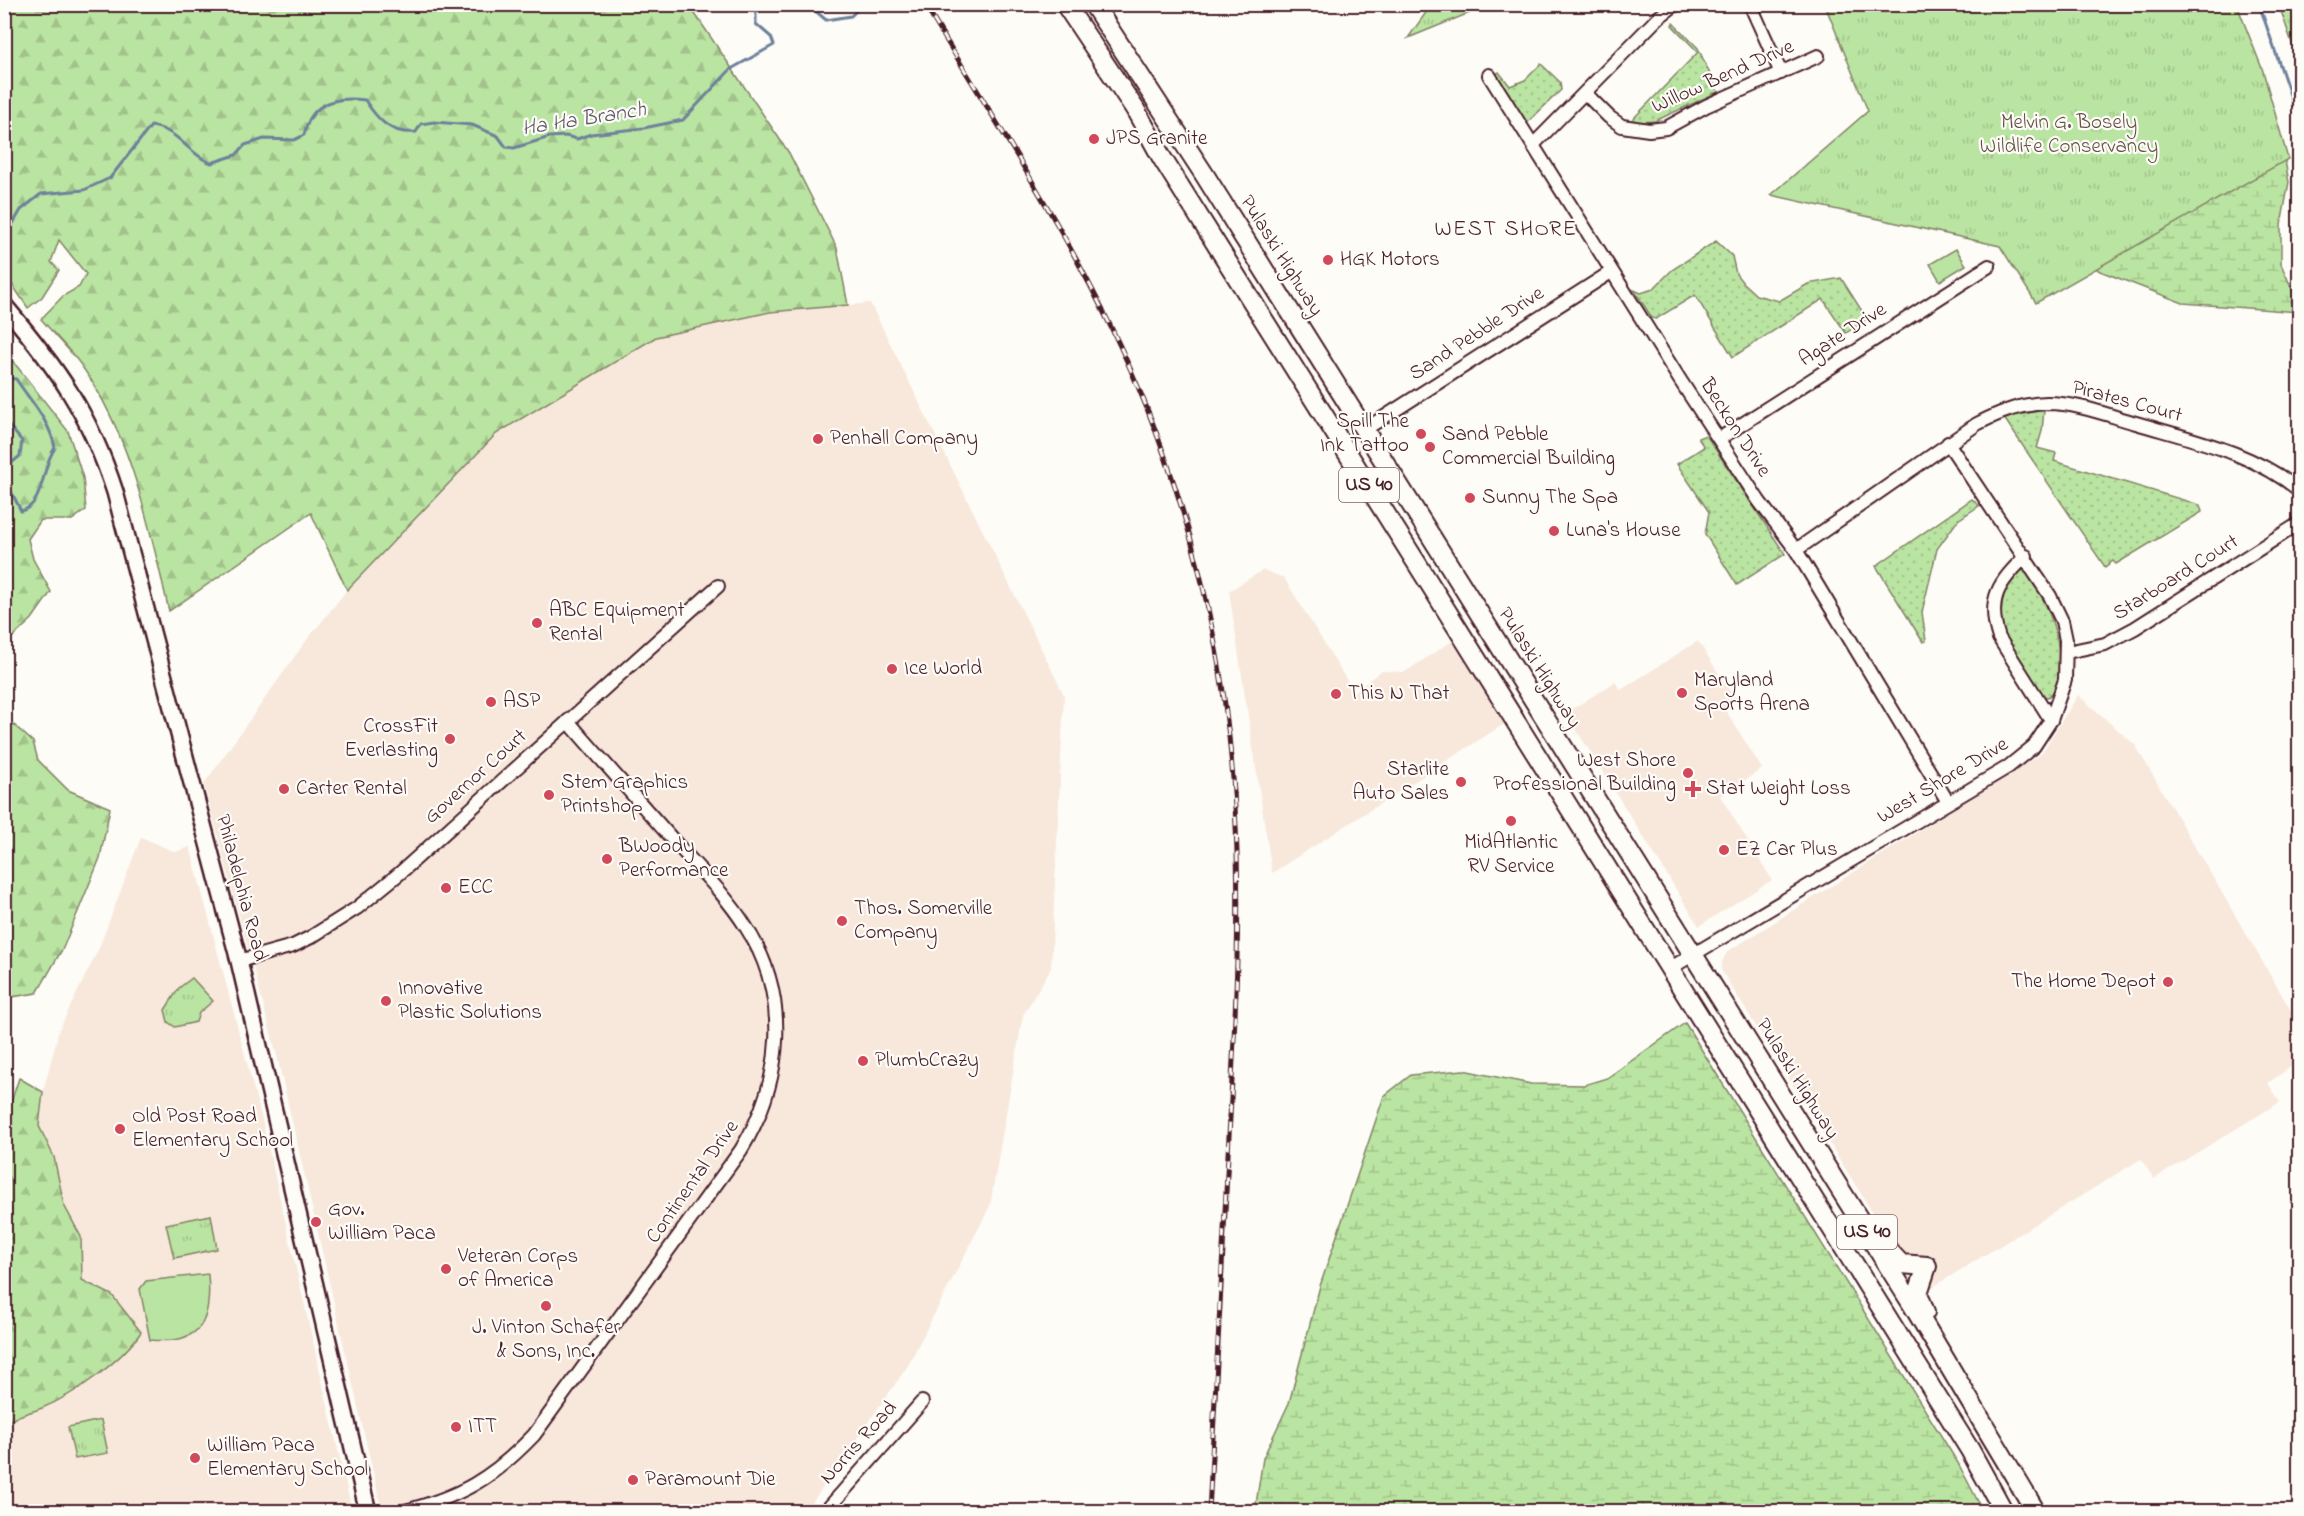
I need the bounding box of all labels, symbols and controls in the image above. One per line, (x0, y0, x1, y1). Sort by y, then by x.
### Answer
street label: Willow Bend Drive (1647, 32, 1799, 122)
water label: Ha Ha Branch (520, 94, 649, 146)
park label: Melvin G. Bosely Wildlife Conservancy (1980, 108, 2158, 164)
place label: JPS Granite (1106, 124, 1208, 154)
marker: JPS Granite (1087, 132, 1101, 146)
street label: Pulaski Highway (1230, 190, 1330, 324)
district label: WEST SHORE (1434, 214, 1578, 246)
place label: HGK Motors (1340, 245, 1440, 275)
marker: HGK Motors (1321, 253, 1335, 267)
street label: Sand Pebble Drive (1404, 279, 1551, 389)
street label: Agate Drive (1793, 295, 1894, 376)
street label: Beckon Drive (1691, 372, 1779, 484)
street label: Pirates Court (2069, 373, 2185, 431)
place label: Spill The Ink Tattoo (1320, 407, 1410, 461)
place label: Sand Pebble Commercial Building (1442, 420, 1615, 476)
place label: Penhall Company (830, 424, 978, 456)
marker: Spill The Ink Tattoo (1414, 427, 1428, 441)
marker: Penhall Company (811, 432, 825, 446)
marker: Sand Pebble Commercial Building (1423, 440, 1437, 454)
road number: US 40 (1339, 468, 1399, 502)
place label: Sunny The Spa (1482, 483, 1618, 515)
marker: Sunny The Spa (1463, 491, 1477, 505)
place label: Luna's House (1566, 516, 1681, 546)
marker: Luna's House (1547, 524, 1561, 538)
street label: Starboard Court (2107, 527, 2245, 629)
place label: ABC Equipment Rental (549, 596, 685, 650)
street label: Pulaski Highway (1488, 602, 1588, 736)
marker: ABC Equipment Rental (530, 616, 544, 630)
place label: Ice World (904, 654, 982, 684)
marker: Ice World (885, 662, 899, 676)
place label: Maryland Sports Arena (1694, 666, 1810, 720)
place label: This N That (1348, 679, 1450, 709)
marker: Maryland Sports Arena (1675, 686, 1689, 700)
place label: ASP (503, 687, 540, 717)
marker: This N That (1329, 687, 1343, 701)
marker: ASP (484, 695, 498, 709)
place label: CrossFit Everlasting (344, 712, 438, 768)
street label: Governor Court (418, 722, 534, 832)
street label: West Shore Drive (1872, 730, 2015, 832)
marker: CrossFit Everlasting (443, 732, 457, 746)
place label: West Shore Professional Building (1493, 746, 1677, 802)
place label: Starlite Auto Sales (1352, 755, 1450, 809)
marker: West Shore Professional Building (1681, 766, 1695, 780)
place label: Stem Graphics Printshop (561, 768, 688, 822)
place label: Carter Rental (296, 774, 407, 804)
place label: Stat Weight Loss (1706, 774, 1851, 806)
marker: Starlite Auto Sales (1454, 775, 1468, 789)
marker: Stat Weight Loss (1684, 780, 1702, 798)
marker: Carter Rental (277, 782, 291, 796)
marker: Stem Graphics Printshop (542, 788, 556, 802)
street label: Philadelphia Road (207, 811, 275, 965)
marker: MidAtlantic RV Service (1504, 814, 1518, 828)
place label: MidAtlantic RV Service (1464, 828, 1559, 882)
place label: BWoody Performance (618, 832, 729, 886)
place label: EZ Car Plus (1736, 835, 1838, 865)
marker: EZ Car Plus (1717, 843, 1731, 857)
marker: BWoody Performance (600, 852, 614, 866)
place label: ECC (458, 873, 493, 903)
marker: ECC (439, 881, 453, 895)
place label: Thos. Somerville Company (854, 894, 993, 950)
marker: Thos. Somerville Company (835, 914, 849, 928)
place label: The Home Depot (2011, 967, 2156, 997)
place label: Innovative Plastic Solutions (398, 974, 542, 1028)
marker: The Home Depot (2161, 975, 2175, 989)
marker: Innovative Plastic Solutions (379, 994, 393, 1008)
street label: Pulaski Highway (1746, 1013, 1846, 1147)
place label: PlumbCrazy (875, 1046, 979, 1078)
marker: PlumbCrazy (856, 1054, 870, 1068)
place label: Old Post Road Elementary School (132, 1102, 293, 1158)
street label: Continental Drive (639, 1114, 747, 1250)
marker: Old Post Road Elementary School (113, 1122, 127, 1136)
place label: Gov. William Paca (328, 1195, 436, 1249)
marker: Gov. William Paca (309, 1215, 323, 1229)
road number: US 40 (1837, 1215, 1897, 1249)
place label: Veteran Corps of America (457, 1242, 578, 1296)
marker: Veteran Corps of America (439, 1262, 453, 1276)
marker: J. Vinton Schafer & Sons, Inc. (539, 1299, 553, 1313)
place label: J. Vinton Schafer & Sons, Inc. (472, 1313, 621, 1367)
street label: Norris Road (813, 1394, 905, 1492)
place label: ITT (468, 1412, 497, 1442)
marker: ITT (449, 1420, 463, 1434)
place label: William Paca Elementary School (207, 1431, 368, 1487)
marker: William Paca Elementary School (188, 1451, 202, 1465)
place label: Paramount Die (645, 1465, 776, 1495)
marker: Paramount Die (626, 1473, 640, 1487)

